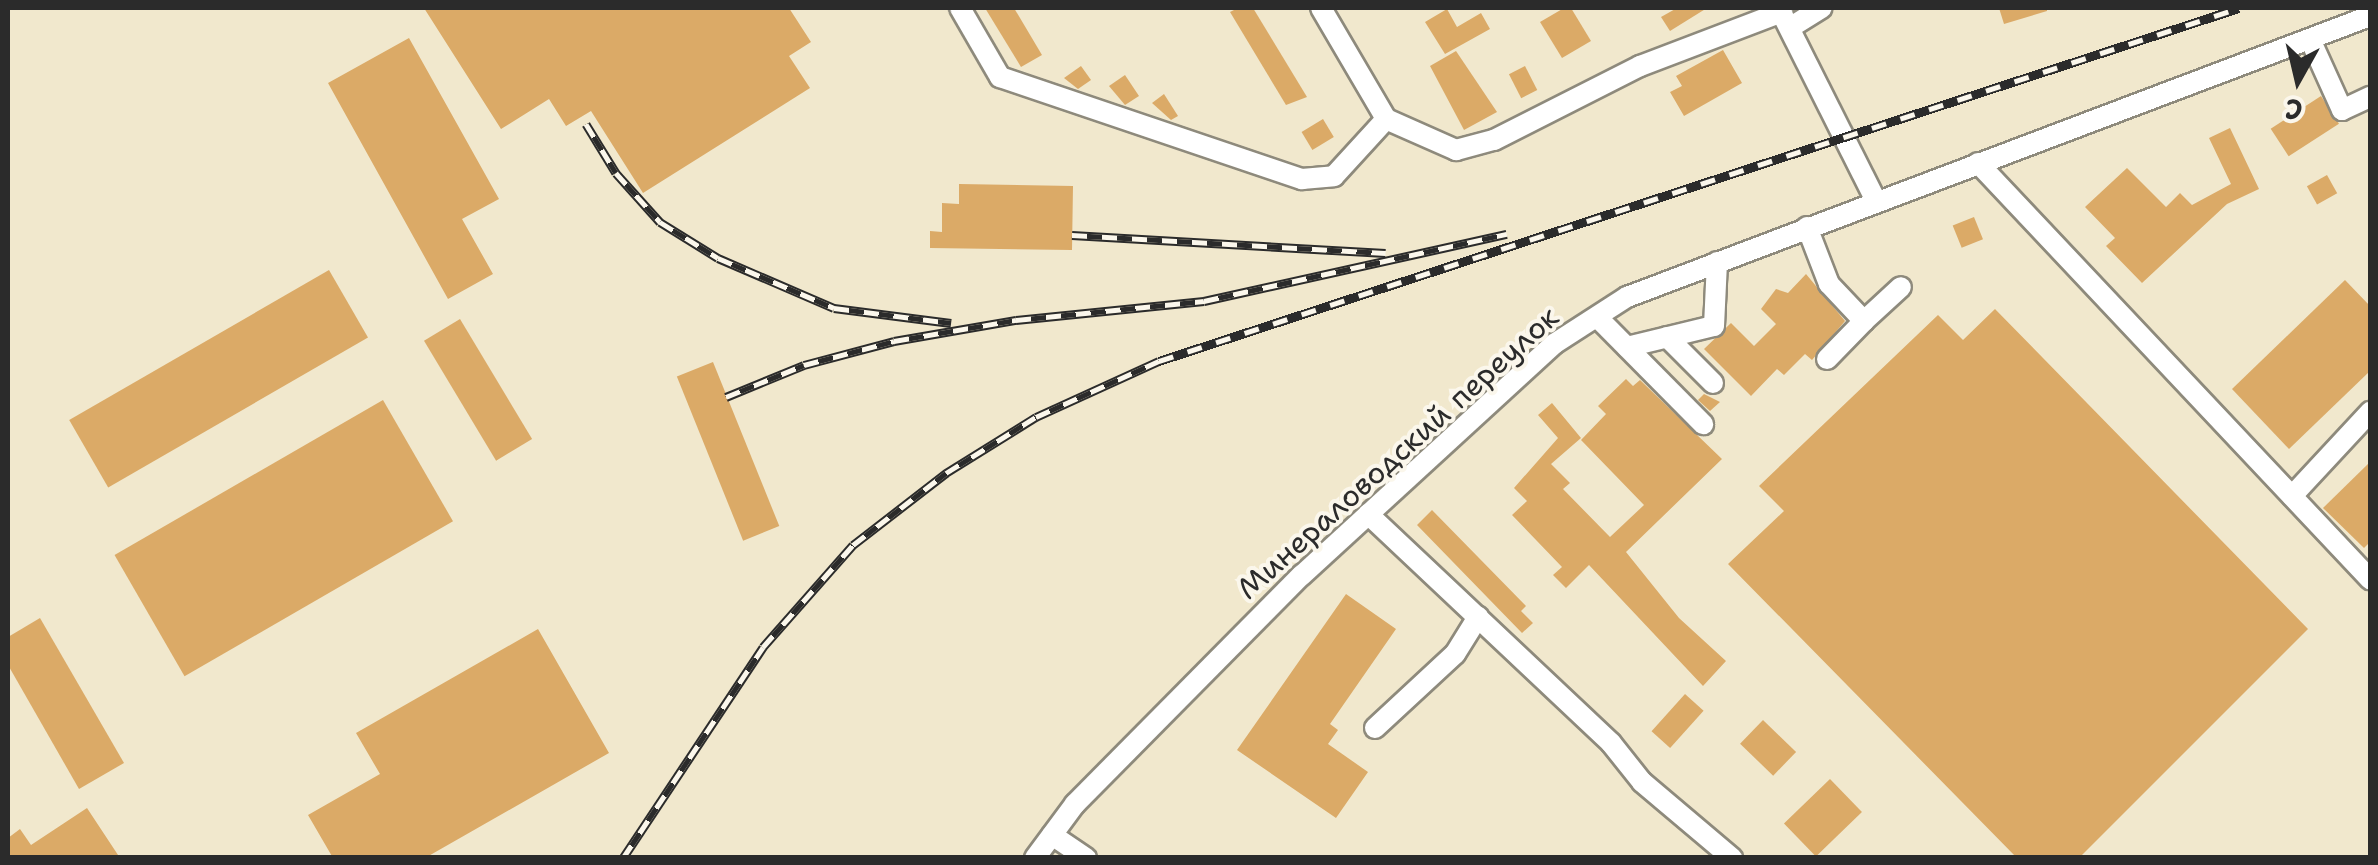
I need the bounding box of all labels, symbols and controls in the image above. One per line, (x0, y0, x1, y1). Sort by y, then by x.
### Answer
north arrow (2248, 30, 2348, 130)
text: С (2283, 90, 2305, 130)
street label: Минераловодский переулок (1230, 299, 1566, 607)

